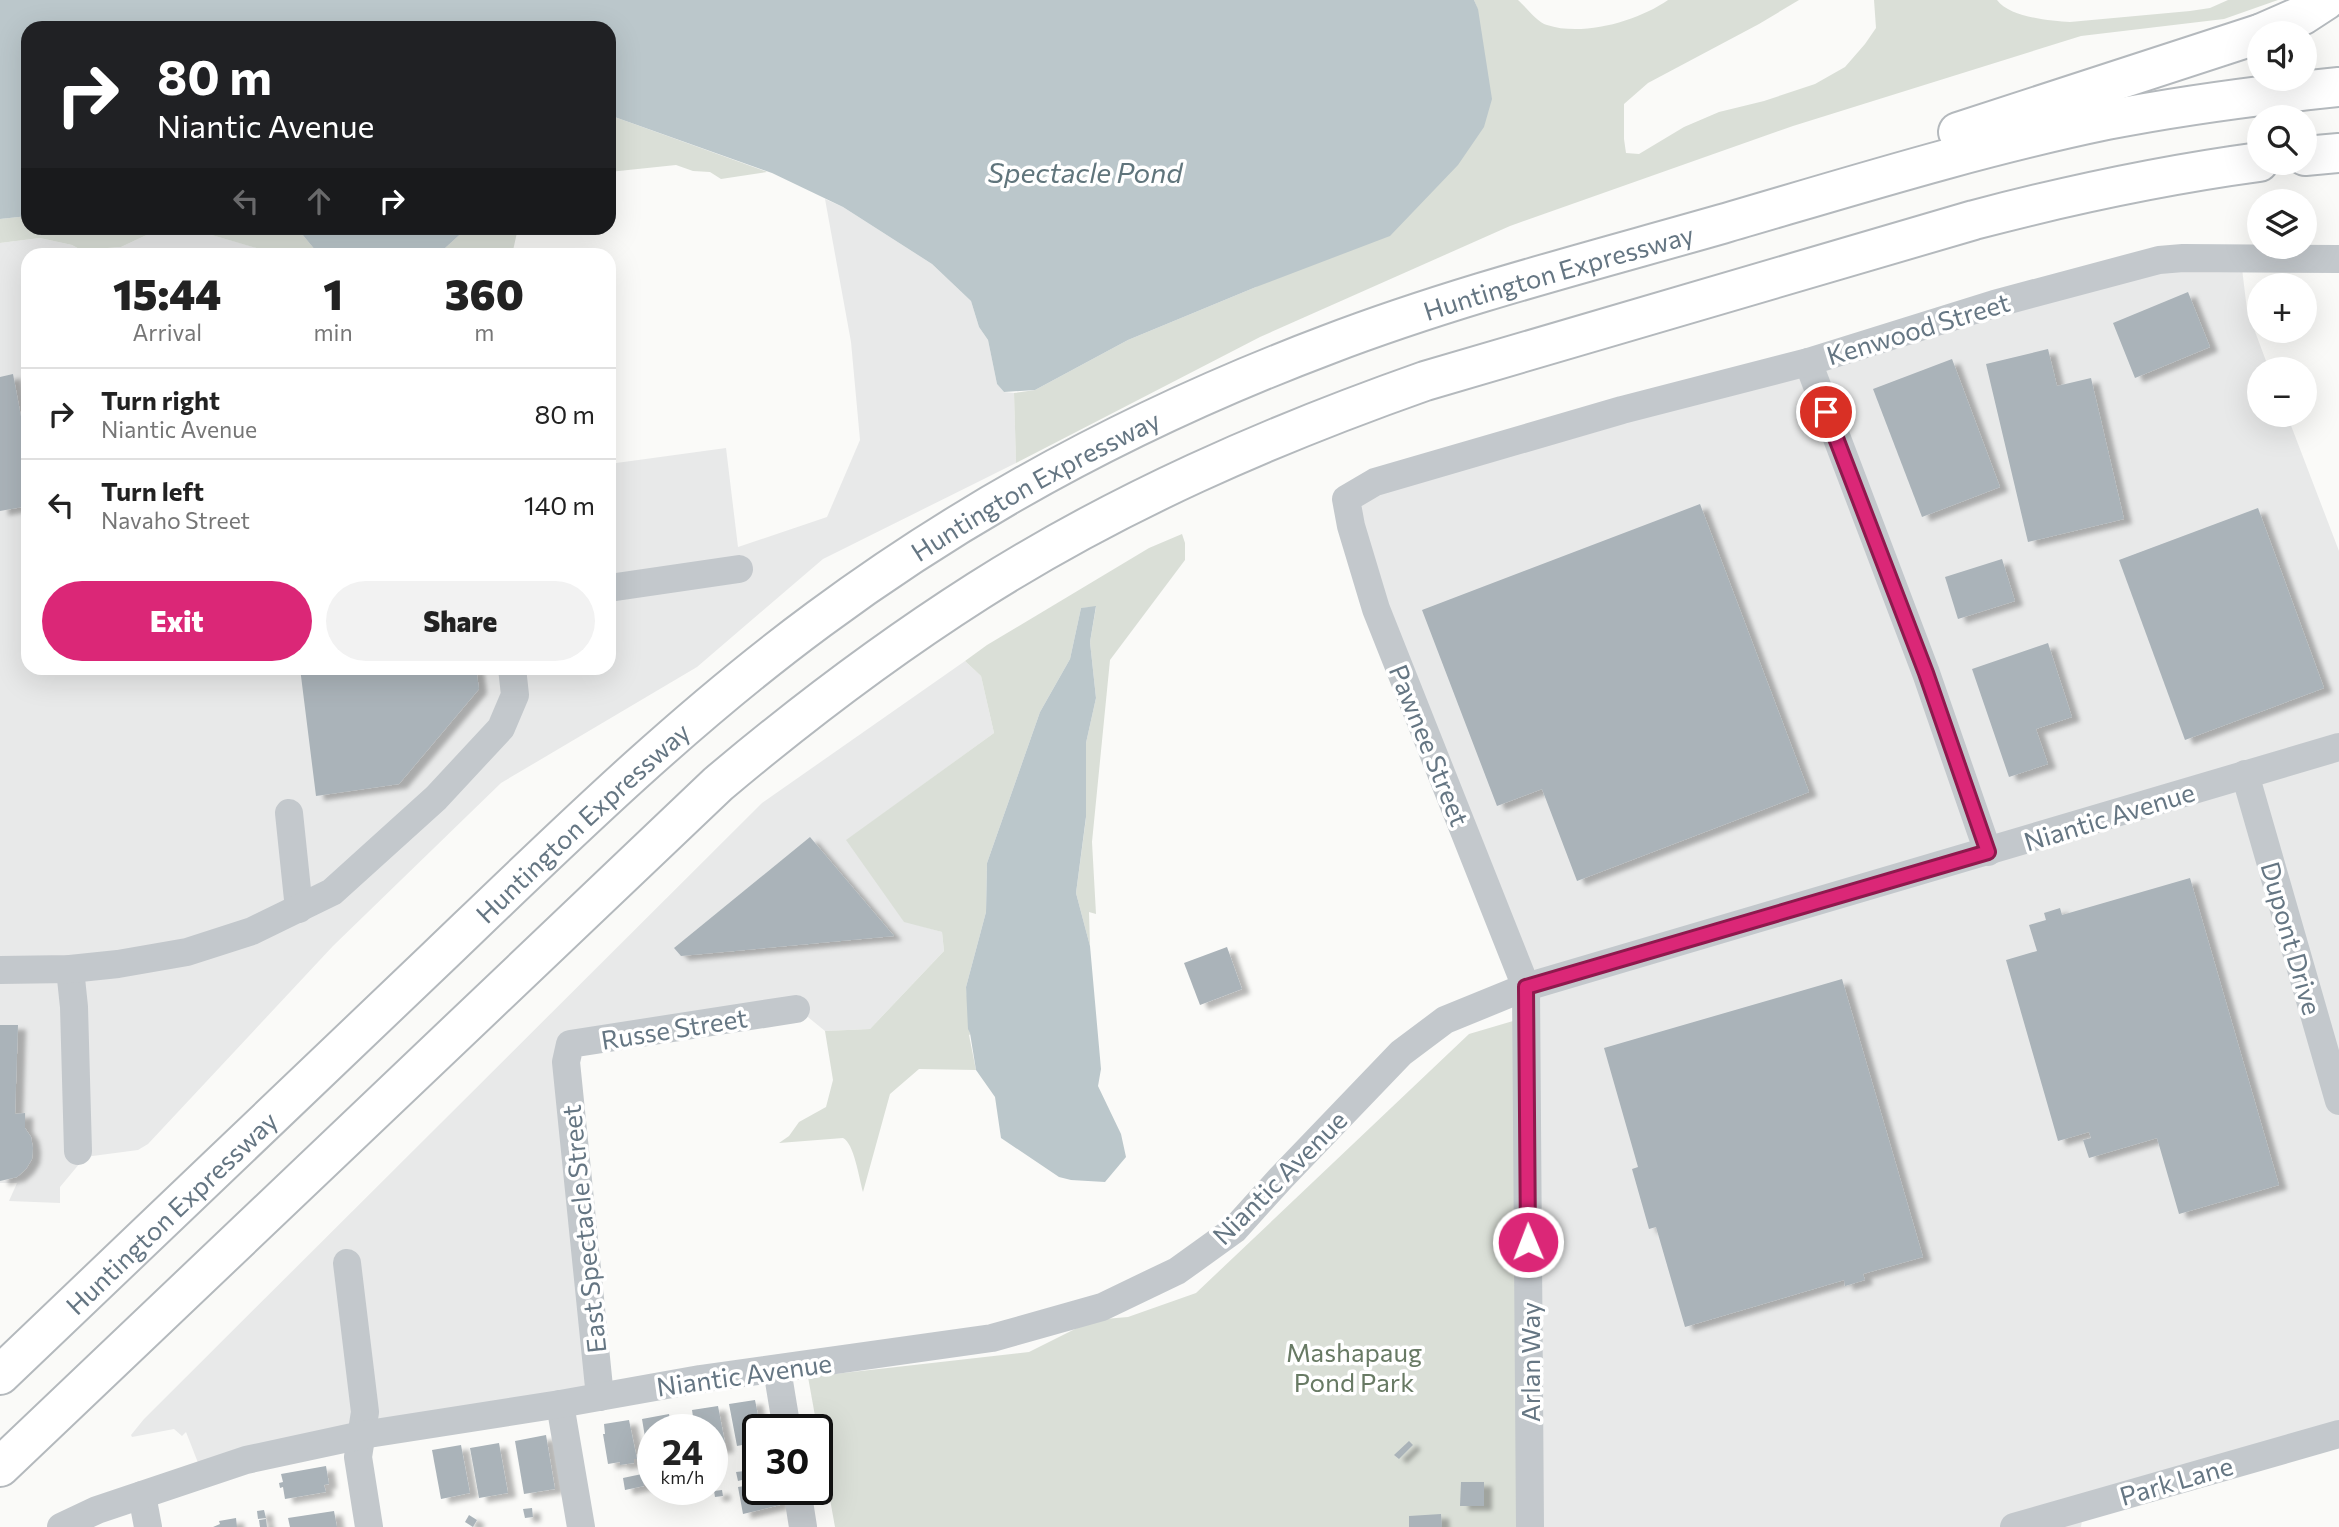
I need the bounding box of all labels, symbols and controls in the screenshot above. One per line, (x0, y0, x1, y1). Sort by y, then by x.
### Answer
map controls (2247, 21, 2317, 427)
button: sound (2247, 21, 2317, 91)
text: 80 m (157, 45, 272, 105)
icon: right (42, 49, 133, 140)
text: Niantic Avenue (157, 105, 374, 145)
button: search (2247, 105, 2317, 175)
water label: Spectacle Pond (988, 155, 1184, 189)
icon: left (227, 182, 265, 220)
icon: ahead (300, 182, 338, 220)
icon: right (373, 182, 411, 220)
button: layers (2247, 189, 2317, 259)
street label: Huntington Expressway (1419, 217, 1697, 326)
text: 15:44 (113, 267, 221, 319)
text: 1 (323, 267, 343, 319)
text: 360 (445, 267, 524, 319)
button: + (2247, 273, 2317, 343)
street label: Kenwood Street (1823, 285, 2013, 371)
text: Arrival (132, 318, 202, 346)
text: min (313, 318, 353, 346)
text: m (474, 318, 494, 346)
button: − (2247, 357, 2317, 427)
pin (1796, 382, 1856, 442)
text: Turn right (101, 384, 220, 415)
icon: arrive (1807, 393, 1845, 431)
icon: right (42, 395, 80, 433)
text: 80 m (535, 398, 595, 429)
street label: Huntington Expressway (905, 403, 1164, 566)
text: Niantic Avenue (101, 415, 257, 443)
text: Turn left (101, 475, 204, 506)
icon: left (42, 486, 80, 524)
text: 140 m (524, 489, 595, 520)
text: Navaho Street (101, 506, 250, 534)
button: Exit (42, 581, 312, 661)
button: Share (326, 581, 595, 661)
street label: Pawnee Street (1384, 660, 1476, 830)
street label: Huntington Expressway (469, 715, 695, 928)
street label: Niantic Avenue (2020, 775, 2198, 857)
street label: Dupont Drive (2255, 858, 2329, 1018)
street label: Russe Street (599, 1001, 749, 1055)
street label: East Spectacle Street (555, 1103, 611, 1355)
street label: Huntington Expressway (59, 1104, 283, 1320)
street label: Niantic Avenue (1206, 1104, 1352, 1250)
position arrow (1491, 1205, 1565, 1279)
street label: Arlan Way (1514, 1302, 1545, 1422)
park label: Mashapaug Pond Park (1286, 1336, 1422, 1397)
street label: Niantic Avenue (654, 1346, 834, 1402)
speed limit sign: 30 (742, 1414, 833, 1505)
text: 24 (662, 1429, 703, 1472)
street label: Park Lane (2116, 1449, 2236, 1511)
text: km/h (661, 1466, 704, 1488)

